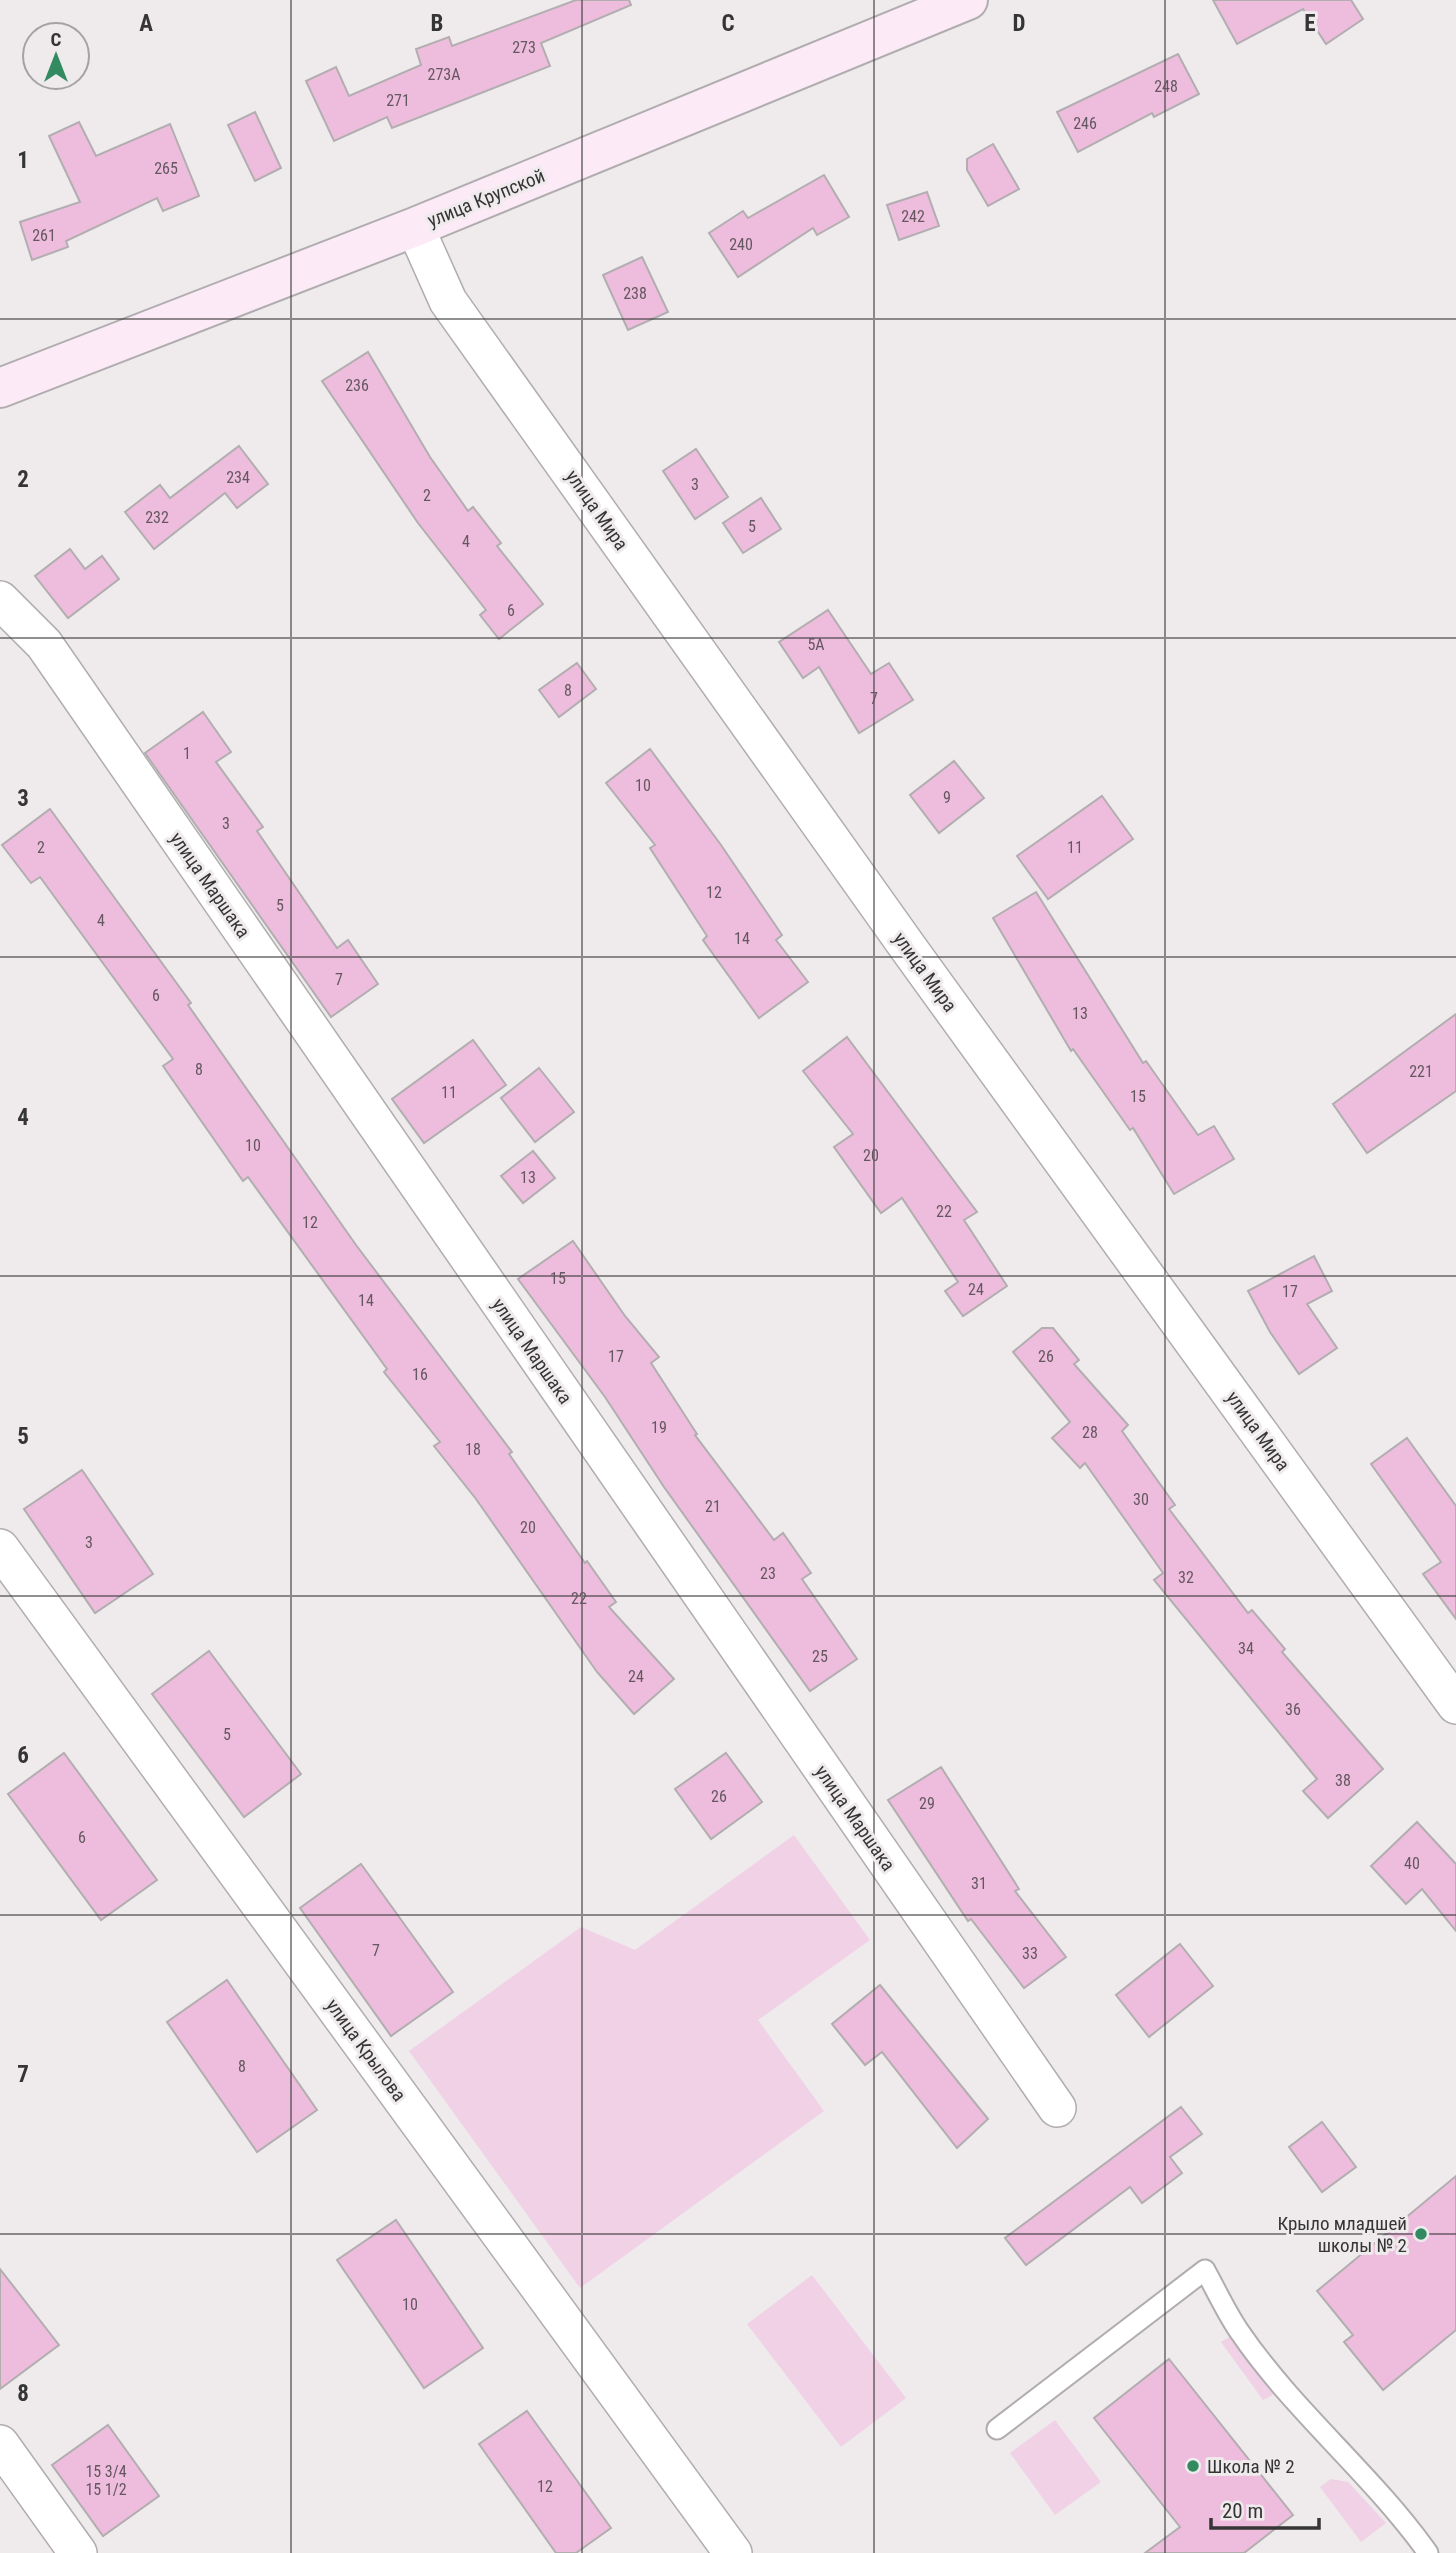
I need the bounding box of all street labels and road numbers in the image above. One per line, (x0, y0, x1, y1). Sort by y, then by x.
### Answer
street label: улица Крупской (424, 164, 548, 232)
street label: улица Мира (561, 465, 633, 555)
street label: улица Маршака (165, 828, 255, 942)
street label: улица Мира (888, 928, 962, 1016)
street label: улица Маршака (487, 1294, 577, 1408)
street label: улица Мира (1221, 1387, 1295, 1475)
street label: улица Маршака (810, 1761, 900, 1875)
street label: улица Крылова (321, 1994, 411, 2106)

